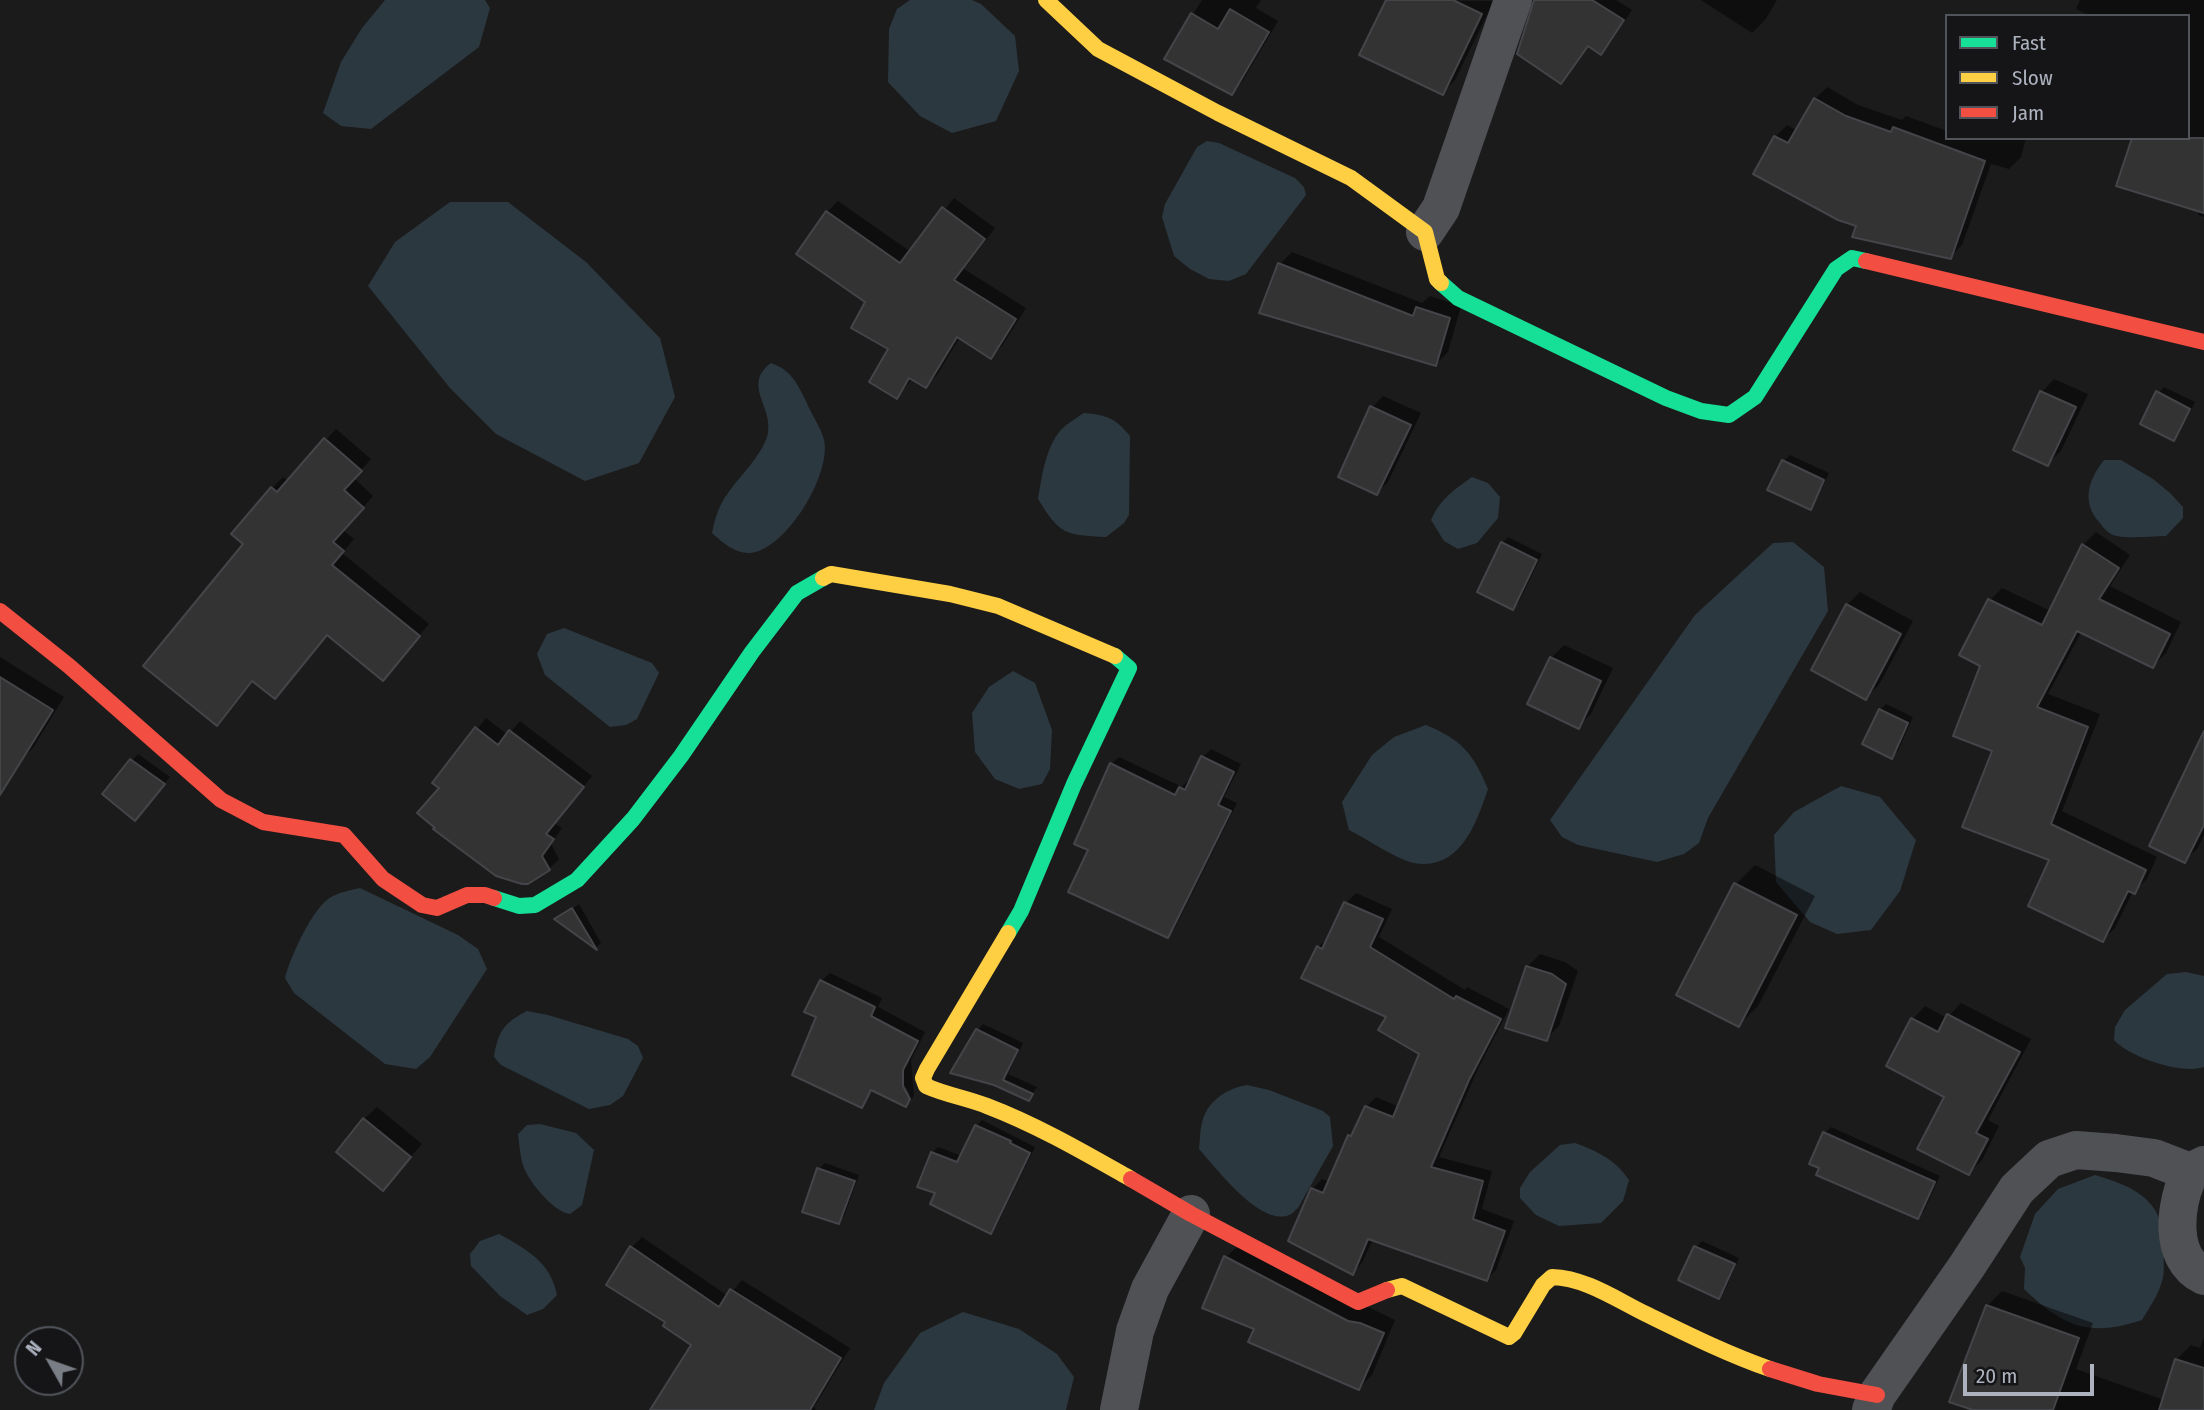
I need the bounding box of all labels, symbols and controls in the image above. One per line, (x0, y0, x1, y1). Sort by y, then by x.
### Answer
legend (1945, 14, 2190, 140)
text: Fast (2012, 30, 2046, 56)
text: Slow (2012, 65, 2053, 91)
text: Jam (2012, 100, 2044, 126)
north arrow (14, 1326, 84, 1396)
text: N (22, 1337, 47, 1360)
scale bar (1966, 1350, 2097, 1394)
text: 20 m (1976, 1363, 2017, 1389)

